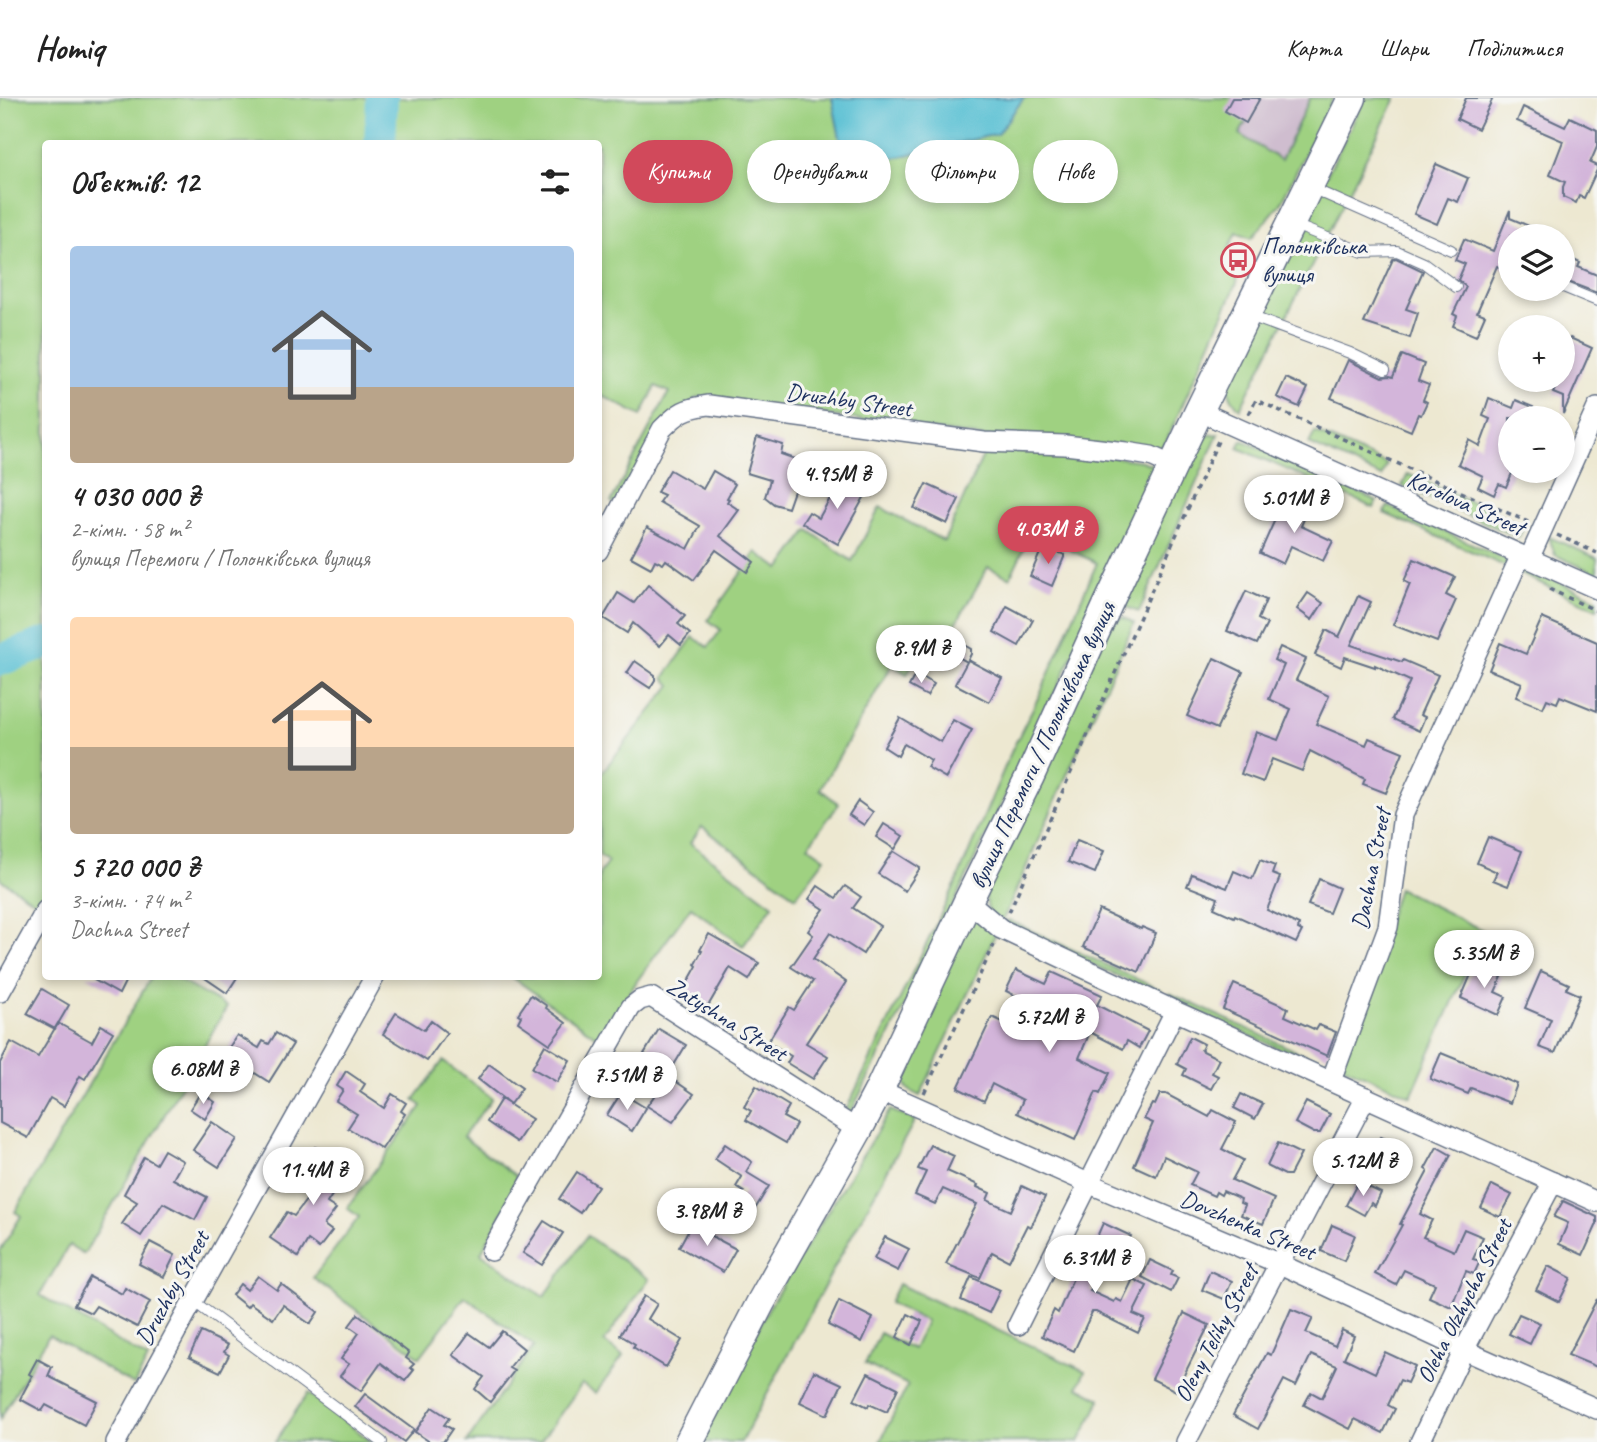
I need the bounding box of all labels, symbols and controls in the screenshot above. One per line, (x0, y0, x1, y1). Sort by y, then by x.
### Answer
text: Homiq (35, 27, 104, 69)
text: Карта (1286, 33, 1341, 63)
text: Шари (1379, 33, 1429, 63)
text: Поділитися (1467, 33, 1562, 63)
chip: Купити (623, 140, 733, 203)
chip: Орендувати (747, 140, 891, 203)
chip: Фільтри (905, 140, 1019, 203)
chip: Нове (1033, 140, 1118, 203)
text: Об’єктів: 12 (70, 163, 199, 201)
icon: filters (536, 163, 574, 201)
map controls (1498, 224, 1575, 483)
button: layers (1498, 224, 1575, 301)
place label: Полонківська вулиця (1262, 231, 1368, 289)
bus stop icon: Полонківська вулиця (1219, 241, 1257, 279)
icon: home (259, 292, 385, 418)
button: + (1498, 315, 1575, 392)
street label: Druzhby Street (784, 376, 916, 424)
button: − (1498, 406, 1575, 483)
pin: 4.95M ₴ (772, 452, 902, 511)
text: 4.95M ₴ (803, 459, 871, 488)
street label: Korolova Street (1403, 464, 1532, 543)
pin: 5.01M ₴ (1229, 476, 1359, 535)
text: 4 030 000 ₴ (70, 477, 200, 515)
text: 5.01M ₴ (1260, 483, 1328, 512)
pin: 4.03M ₴ (983, 506, 1113, 566)
text: 4.03M ₴ (1014, 514, 1082, 543)
text: 2-кімн. · 58 m² (70, 515, 188, 544)
text: вулиця Перемоги / Полонківська вулиця (70, 544, 370, 573)
street label: вулиця Перемоги / Полонківська вулиця (962, 596, 1122, 893)
pin: 8.9M ₴ (864, 626, 978, 685)
text: 8.9M ₴ (892, 633, 950, 662)
icon: home (259, 663, 385, 789)
street label: Dachna Street (1345, 803, 1398, 932)
text: 5 720 000 ₴ (70, 848, 199, 886)
text: 3-кімн. · 74 m² (70, 886, 188, 915)
text: Dachna Street (70, 915, 187, 944)
pin: 5.35M ₴ (1419, 930, 1549, 990)
text: 5.35M ₴ (1450, 938, 1518, 967)
street label: Zatyshna Street (661, 970, 794, 1069)
pin: 5.72M ₴ (984, 995, 1114, 1054)
text: 5.72M ₴ (1015, 1002, 1083, 1031)
pin: 6.08M ₴ (138, 1046, 268, 1106)
pin: 7.51M ₴ (562, 1052, 692, 1112)
text: 6.08M ₴ (169, 1054, 237, 1083)
text: 7.51M ₴ (593, 1060, 661, 1089)
pin: 5.12M ₴ (1298, 1138, 1428, 1198)
text: 5.12M ₴ (1329, 1146, 1397, 1175)
pin: 11.4M ₴ (248, 1148, 378, 1207)
text: 11.4M ₴ (279, 1155, 347, 1184)
street label: Dovzhenka Street (1176, 1183, 1322, 1268)
pin: 3.98M ₴ (642, 1188, 772, 1248)
text: 3.98M ₴ (673, 1196, 741, 1225)
street label: Oleha Olzhycha Street (1410, 1212, 1519, 1388)
street label: Druzhby Street (128, 1224, 217, 1351)
pin: 6.31M ₴ (1030, 1236, 1160, 1295)
text: 6.31M ₴ (1061, 1243, 1129, 1272)
street label: Oleny Telihy Street (1167, 1256, 1266, 1407)

